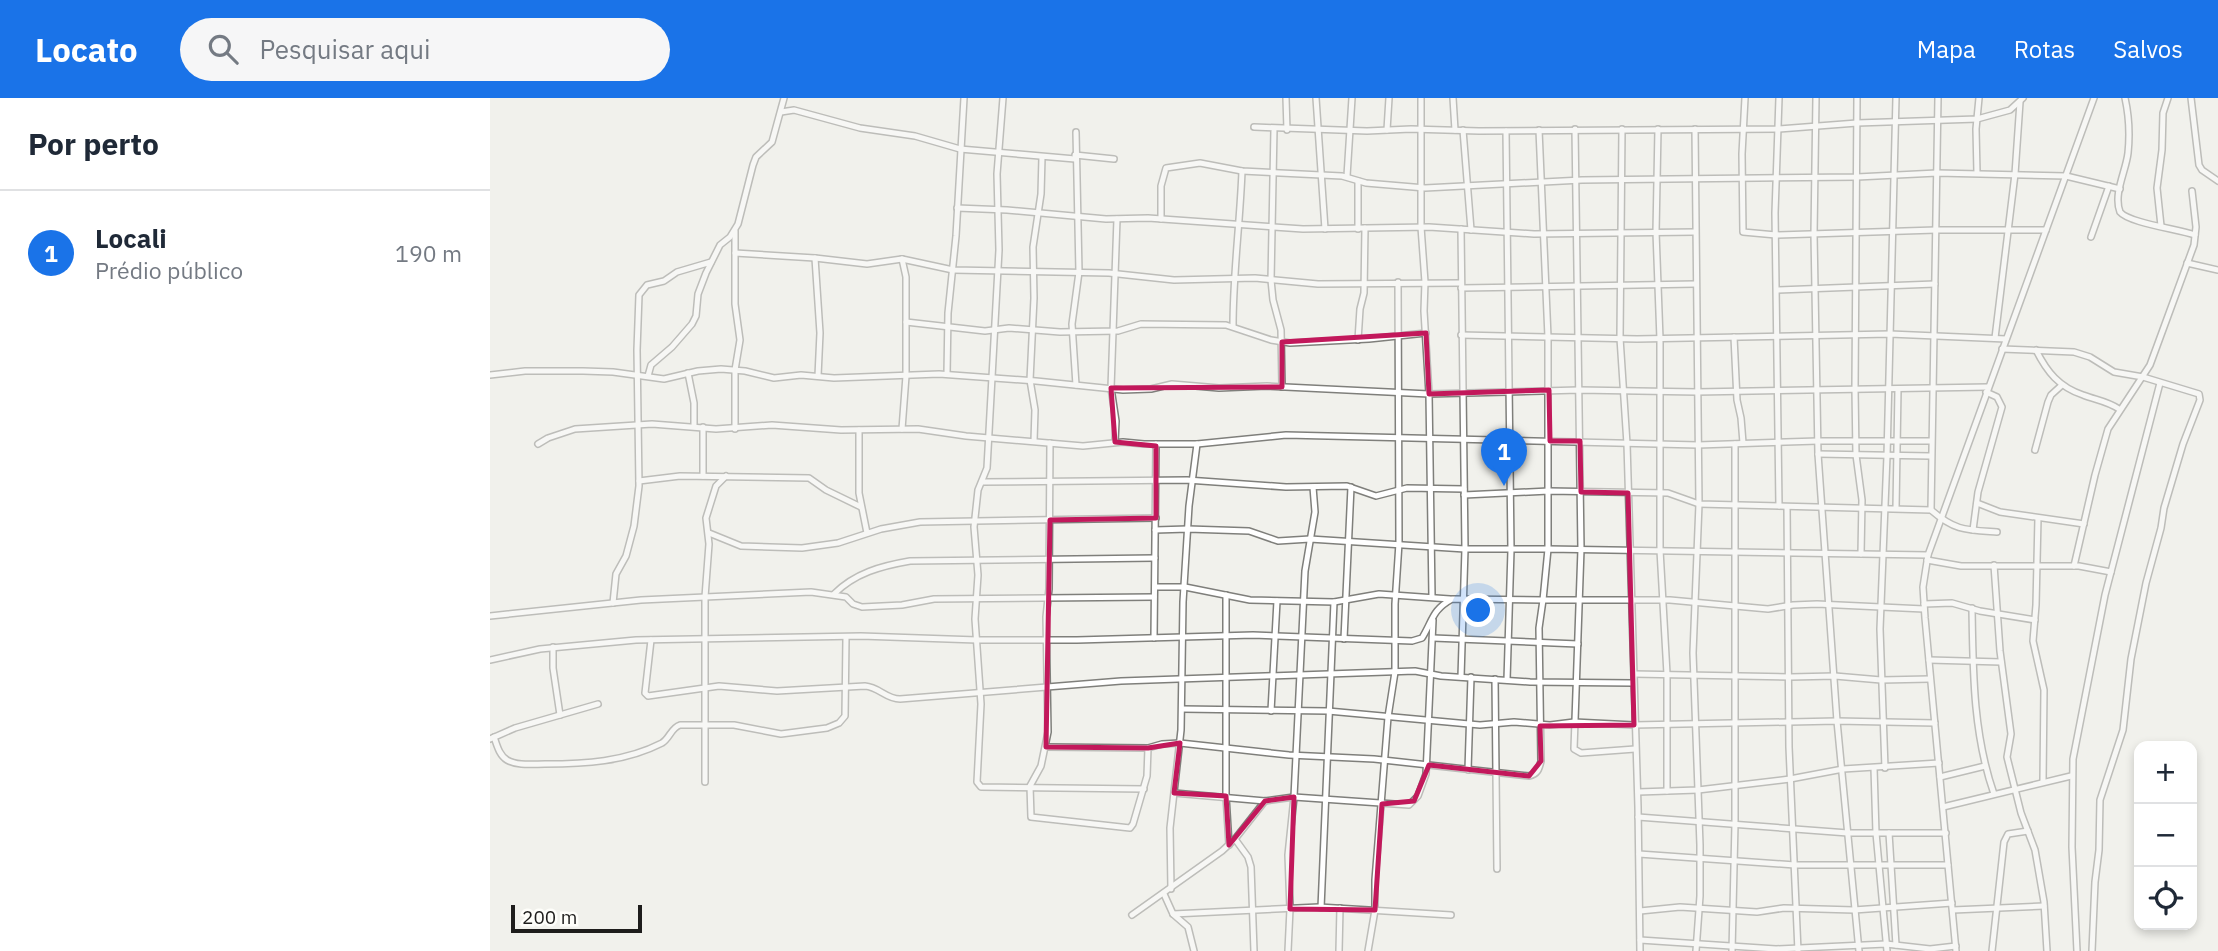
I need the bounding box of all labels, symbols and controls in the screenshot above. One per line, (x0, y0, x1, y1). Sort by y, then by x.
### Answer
search box (180, 18, 670, 81)
text: Locato (35, 28, 138, 71)
icon: search (204, 30, 242, 68)
text: Pesquisar aqui (260, 32, 431, 66)
text: Mapa (1917, 33, 1976, 65)
text: Rotas (2014, 33, 2075, 65)
text: Salvos (2113, 33, 2183, 65)
text: Por perto (28, 124, 159, 163)
text: Locali (95, 221, 167, 255)
text: 1 (44, 238, 58, 268)
text: 190 m (395, 238, 462, 268)
text: Prédio público (95, 255, 243, 285)
pin: 1 (1481, 428, 1527, 486)
your location (1461, 593, 1495, 627)
map controls (2134, 741, 2197, 930)
button: + (2134, 741, 2197, 804)
button: − (2134, 804, 2197, 867)
button: locate (2134, 867, 2197, 930)
scale bar (511, 902, 642, 934)
text: 200 m (522, 905, 577, 929)

